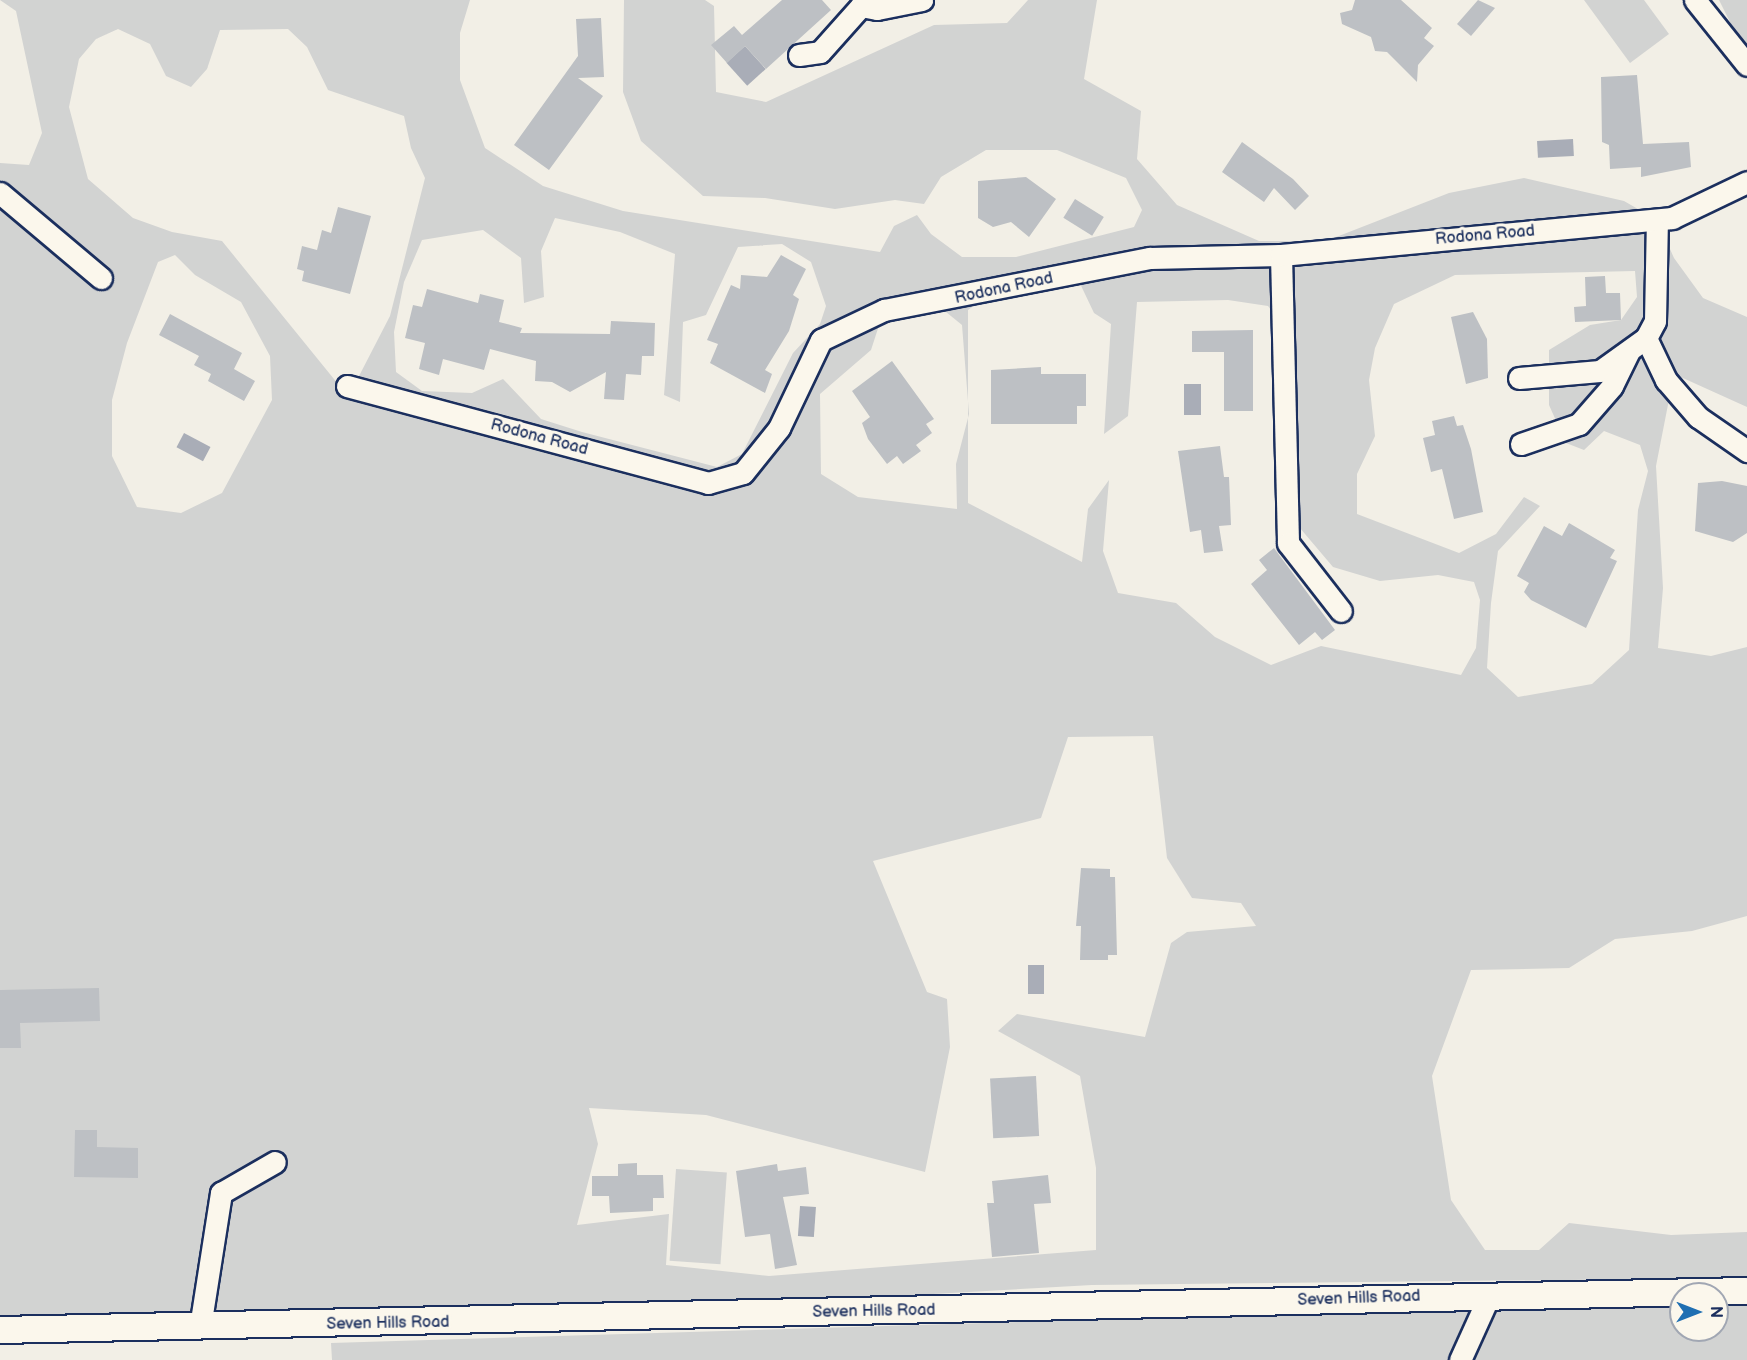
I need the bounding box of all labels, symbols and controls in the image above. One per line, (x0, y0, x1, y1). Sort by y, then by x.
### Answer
street label: Rodona Road (1434, 222, 1536, 250)
street label: Rodona Road (953, 269, 1055, 309)
street label: Rodona Road (488, 416, 590, 460)
north arrow (1669, 1282, 1729, 1342)
street label: Seven Hills Road (1297, 1287, 1421, 1311)
street label: Seven Hills Road (812, 1301, 936, 1323)
text: N (1706, 1306, 1725, 1318)
street label: Seven Hills Road (326, 1313, 450, 1335)

